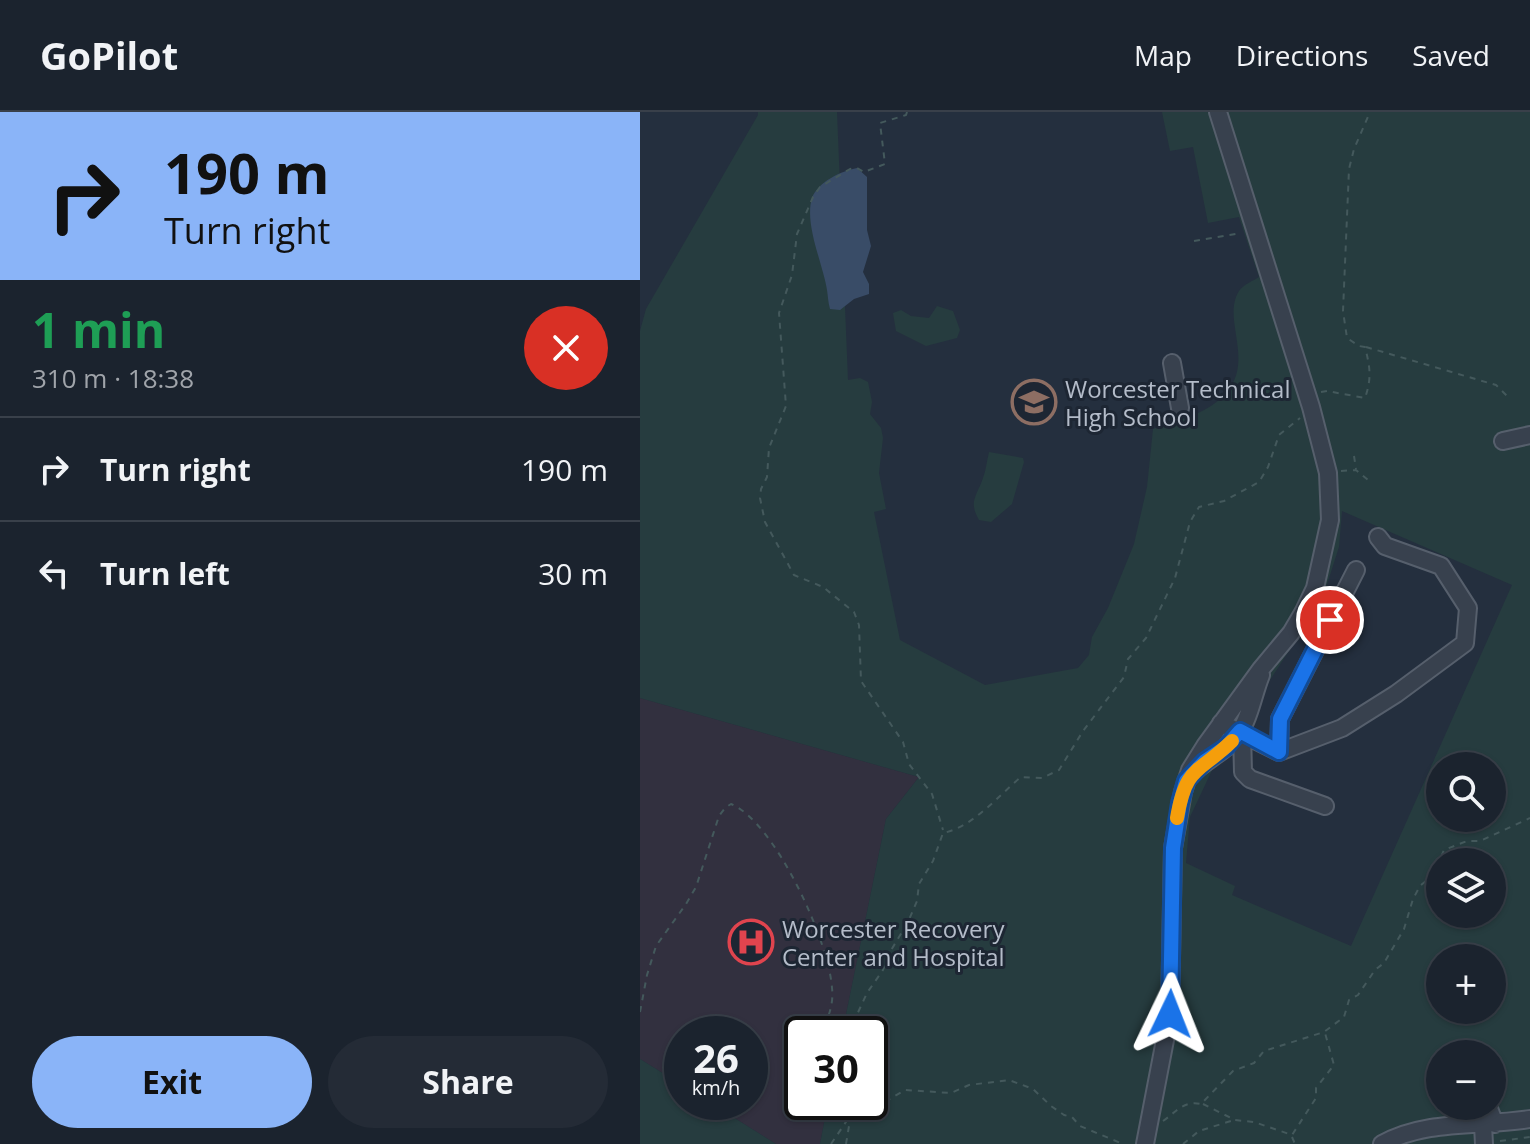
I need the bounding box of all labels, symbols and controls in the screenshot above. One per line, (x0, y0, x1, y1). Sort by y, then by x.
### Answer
text: GoPilot (40, 29, 178, 81)
text: Map (1134, 36, 1192, 74)
text: Directions (1236, 36, 1368, 74)
text: Saved (1412, 36, 1490, 74)
text: 190 m (164, 134, 330, 210)
icon: right (32, 144, 136, 248)
text: Turn right (164, 206, 330, 255)
text: 1 min (32, 297, 165, 362)
button: close (524, 306, 608, 390)
text: 310 m · 18:38 (32, 360, 194, 396)
place label: Worcester Technical High School (1065, 372, 1290, 433)
school or university icon: Worcester Technical High School (1010, 378, 1058, 426)
icon: right (32, 447, 76, 491)
text: Turn right (100, 449, 251, 490)
text: 190 m (521, 449, 608, 490)
icon: left (32, 551, 76, 595)
text: Turn left (100, 553, 230, 594)
text: 30 m (538, 553, 608, 594)
pin (1296, 586, 1364, 654)
icon: arrive (1308, 598, 1352, 642)
map controls (1426, 752, 1506, 1120)
button: search (1426, 752, 1506, 832)
button: layers (1426, 848, 1506, 928)
place label: Worcester Recovery Center and Hospital (782, 912, 1005, 973)
hospital icon: Worcester Recovery Center and Hospital (727, 918, 775, 966)
button: + (1426, 944, 1506, 1024)
position arrow (1128, 972, 1212, 1056)
speed limit sign: 30 (784, 1016, 888, 1120)
text: 26 (693, 1030, 739, 1085)
button: Exit (32, 1036, 312, 1128)
button: Share (328, 1036, 608, 1128)
button: − (1426, 1040, 1506, 1120)
text: km/h (692, 1074, 740, 1101)

